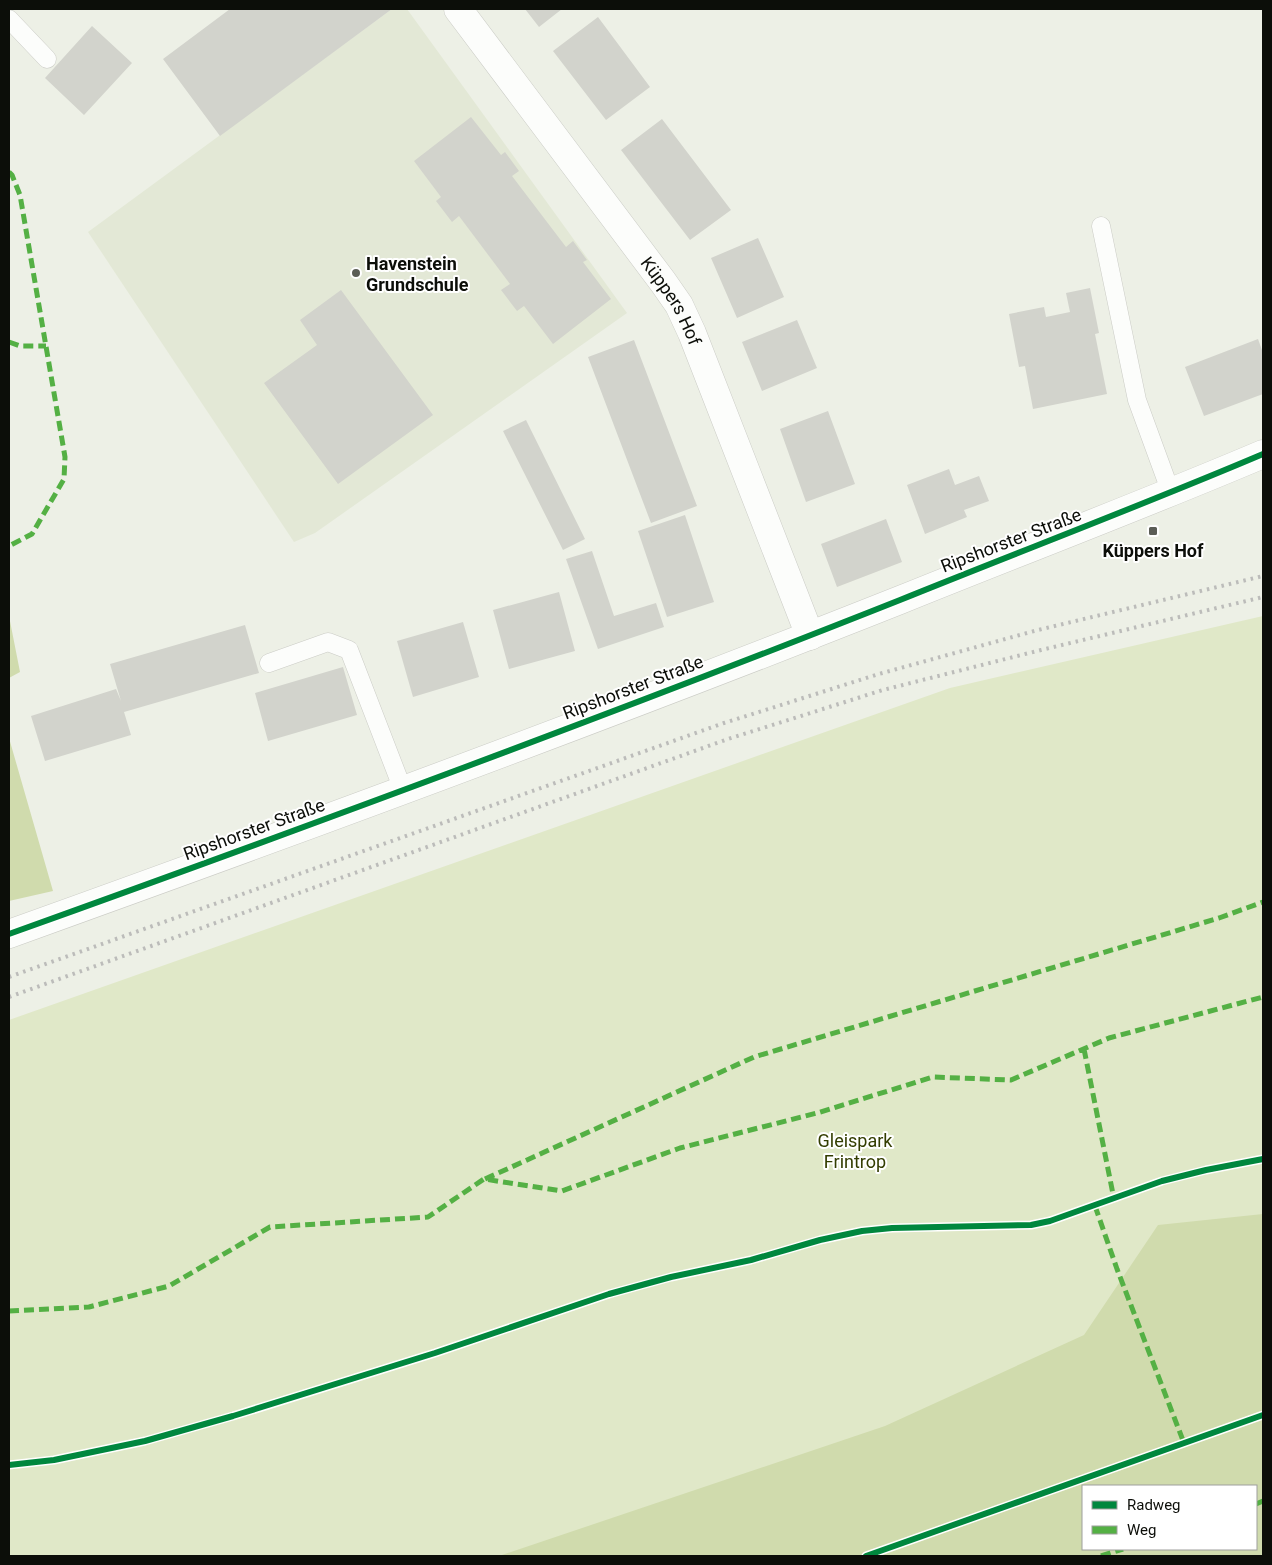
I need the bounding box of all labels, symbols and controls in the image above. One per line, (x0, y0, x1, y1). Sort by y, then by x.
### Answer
street label: Küppers Hof (637, 252, 706, 348)
place label: Havenstein Grundschule (366, 253, 469, 295)
marker: Havenstein Grundschule (350, 267, 362, 279)
street label: Ripshorster Straße (938, 504, 1084, 576)
marker: Küppers Hof (1147, 525, 1159, 537)
place label: Küppers Hof (1103, 540, 1204, 561)
street label: Ripshorster Straße (560, 651, 706, 723)
street label: Ripshorster Straße (180, 794, 328, 864)
park label: Gleispark Frintrop (818, 1130, 893, 1172)
legend (1082, 1485, 1257, 1550)
text: Radweg (1127, 1496, 1181, 1514)
text: Weg (1127, 1521, 1156, 1539)

